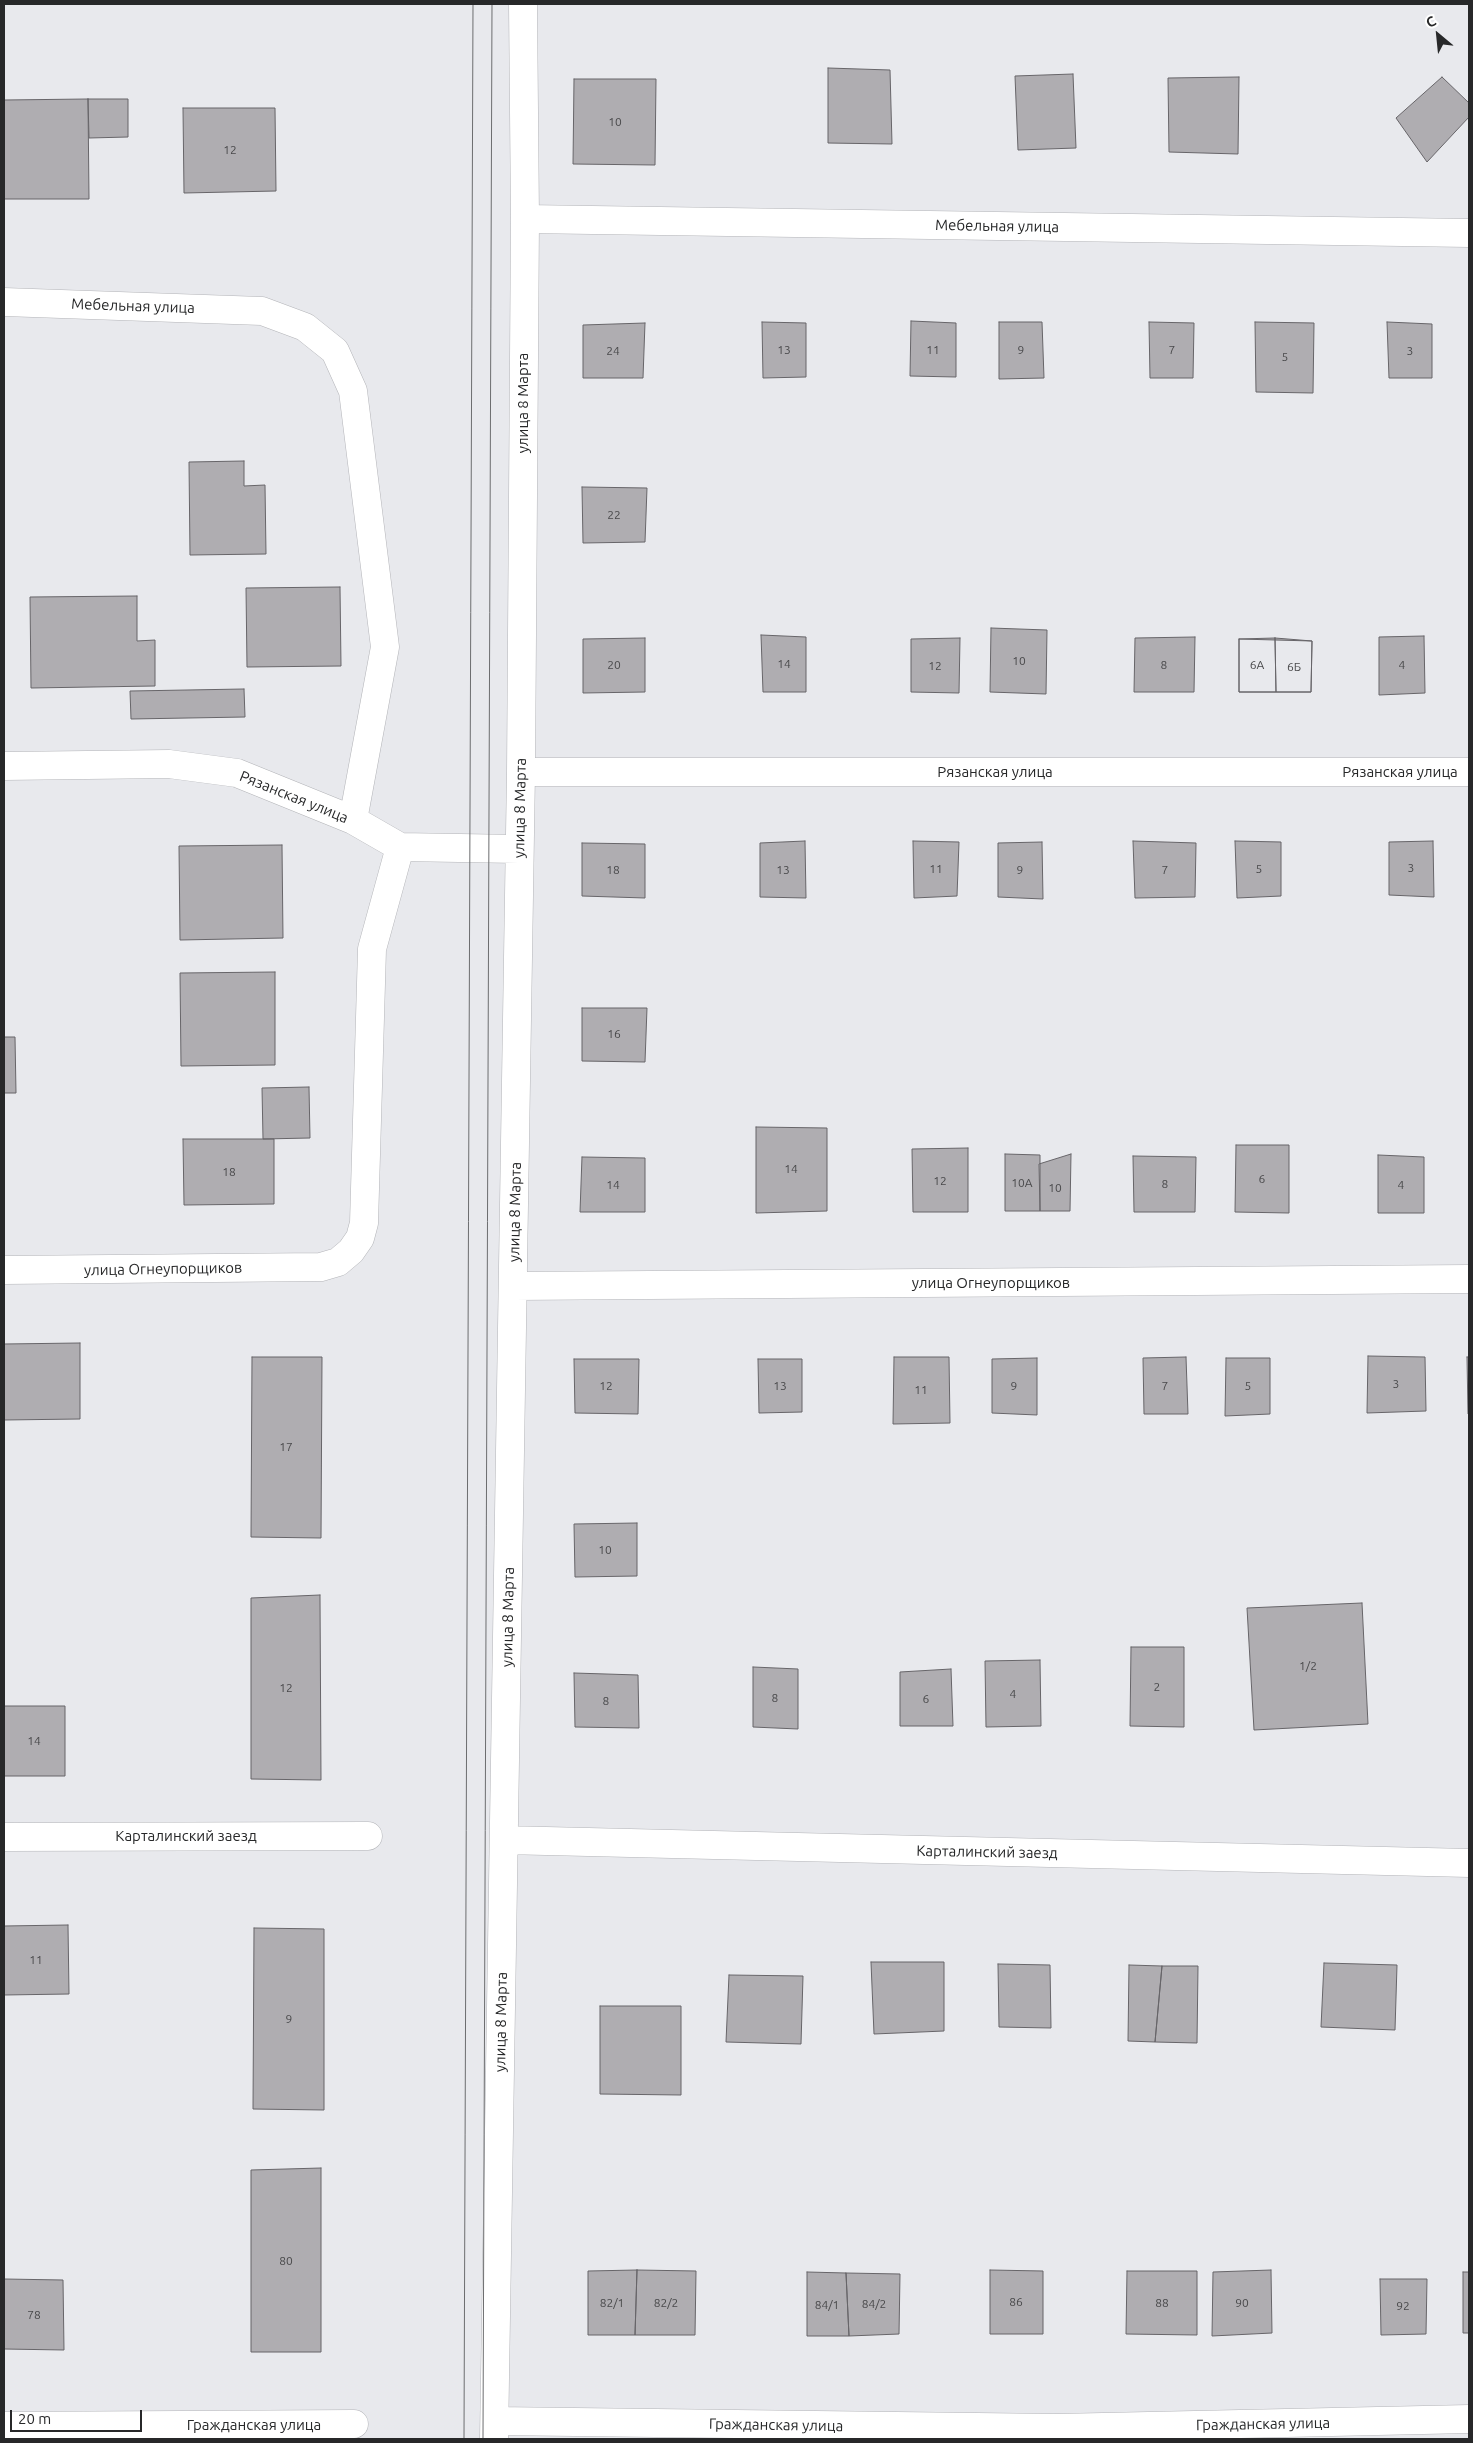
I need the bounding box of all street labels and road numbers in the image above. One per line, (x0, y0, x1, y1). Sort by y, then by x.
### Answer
street label: Мебельная улица (935, 216, 1059, 236)
street label: Мебельная улица (71, 295, 195, 317)
street label: улица 8 Марта (514, 353, 532, 453)
street label: улица 8 Марта (510, 758, 530, 858)
street label: Рязанская улица (937, 763, 1053, 781)
street label: Рязанская улица (1342, 763, 1458, 781)
street label: Рязанская улица (237, 767, 351, 827)
street label: улица 8 Марта (505, 1162, 525, 1262)
street label: улица Огнеупорщиков (84, 1259, 242, 1279)
street label: улица Огнеупорщиков (912, 1274, 1070, 1292)
street label: улица 8 Марта (498, 1567, 518, 1667)
street label: Карталинский заезд (115, 1827, 257, 1845)
street label: Карталинский заезд (916, 1842, 1058, 1862)
street label: улица 8 Марта (491, 1972, 511, 2072)
street label: Гражданская улица (1196, 2414, 1330, 2434)
street label: Гражданская улица (709, 2415, 843, 2435)
street label: Гражданская улица (187, 2416, 321, 2434)

